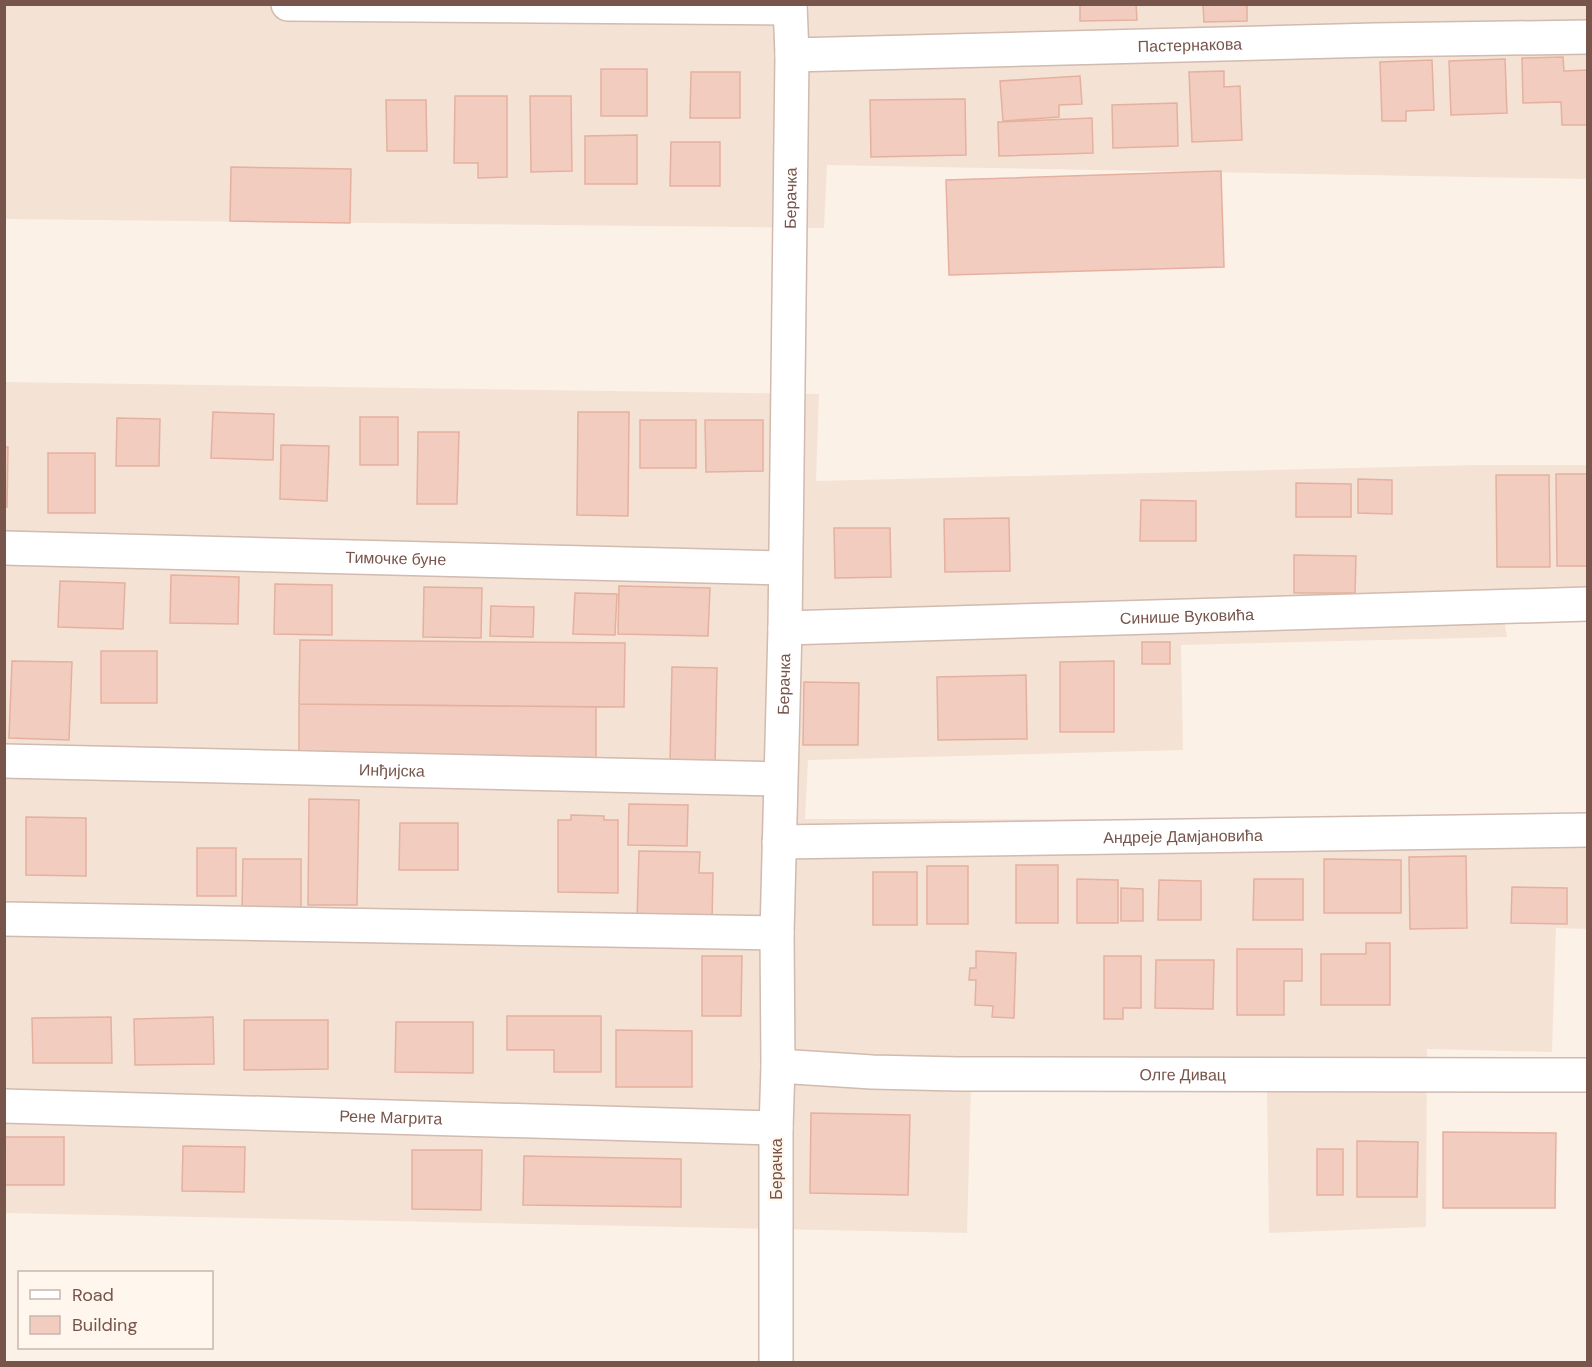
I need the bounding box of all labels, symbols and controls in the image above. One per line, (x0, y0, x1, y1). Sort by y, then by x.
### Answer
street label: Пастернакова (1137, 33, 1242, 57)
street label: Берачка (779, 167, 801, 229)
street label: Тимочке буне (345, 546, 447, 570)
street label: Синише Вуковића (1119, 603, 1254, 628)
street label: Берачка (772, 653, 795, 715)
street label: Инђијска (359, 759, 425, 781)
street label: Андреје Дамјановића (1103, 824, 1263, 848)
street label: Олге Дивац (1140, 1064, 1226, 1085)
street label: Рене Магрита (339, 1105, 443, 1129)
street label: Берачка (766, 1138, 787, 1200)
legend (18, 1271, 213, 1349)
text: Road (72, 1283, 114, 1307)
text: Building (72, 1313, 137, 1337)

